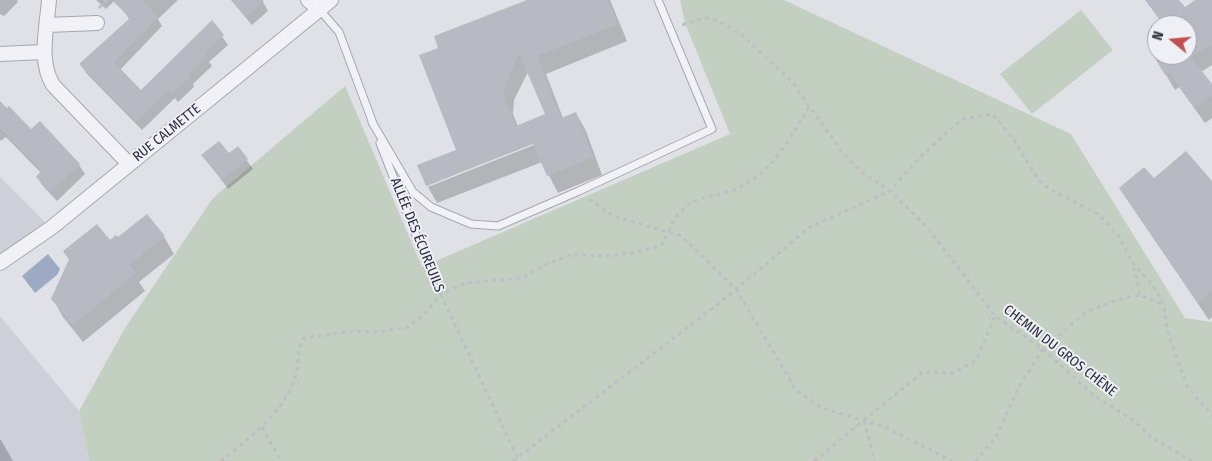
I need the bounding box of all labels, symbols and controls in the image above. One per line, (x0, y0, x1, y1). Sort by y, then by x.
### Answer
north arrow (1147, 15, 1197, 65)
text: N (1149, 29, 1167, 42)
street label: RUE CALMETTE (130, 101, 204, 165)
street label: ALLÉE DES ÉCUREUILS (386, 175, 448, 295)
street label: CHEMIN DU GROS CHÊNE (1000, 302, 1120, 400)

